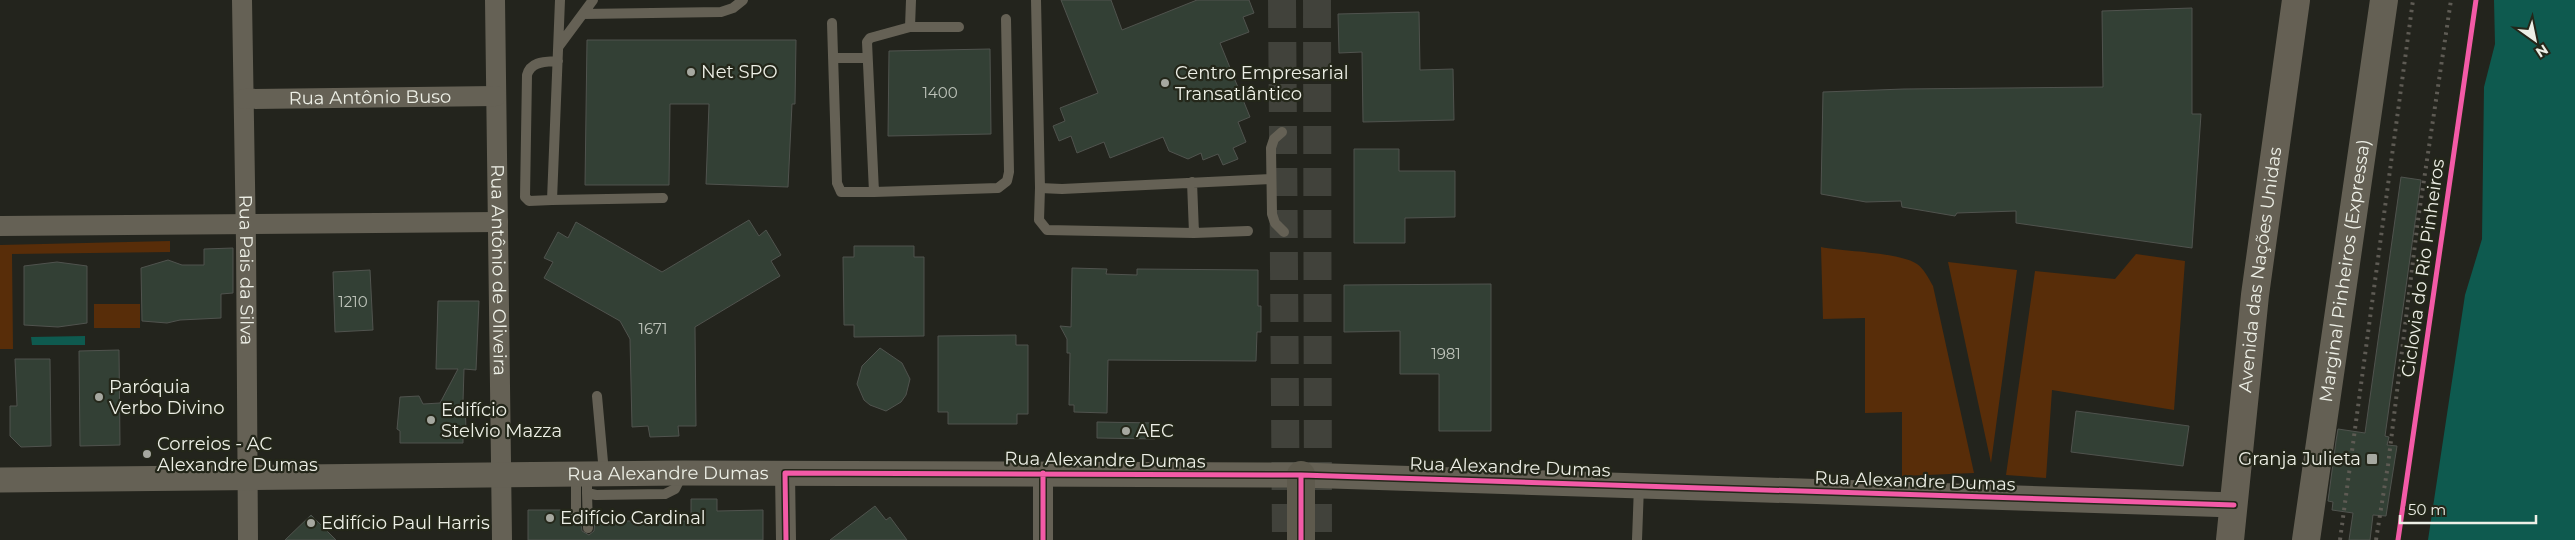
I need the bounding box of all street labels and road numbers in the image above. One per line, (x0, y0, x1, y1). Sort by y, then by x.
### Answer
street label: Rua Antônio Buso (289, 86, 451, 109)
street label: Marginal Pinheiros (Expressa) (2315, 138, 2375, 404)
street label: Avenida das Nações Unidas (2234, 145, 2287, 394)
street label: Ciclovia do Rio Pinheiros (2397, 157, 2449, 379)
street label: Rua Antônio de Oliveira (486, 164, 511, 376)
street label: Rua Pais da Silva (234, 195, 258, 345)
street label: Rua Alexandre Dumas (1004, 447, 1206, 473)
street label: Rua Alexandre Dumas (1409, 452, 1611, 482)
street label: Rua Alexandre Dumas (567, 462, 769, 485)
street label: Rua Alexandre Dumas (1814, 466, 2016, 496)

